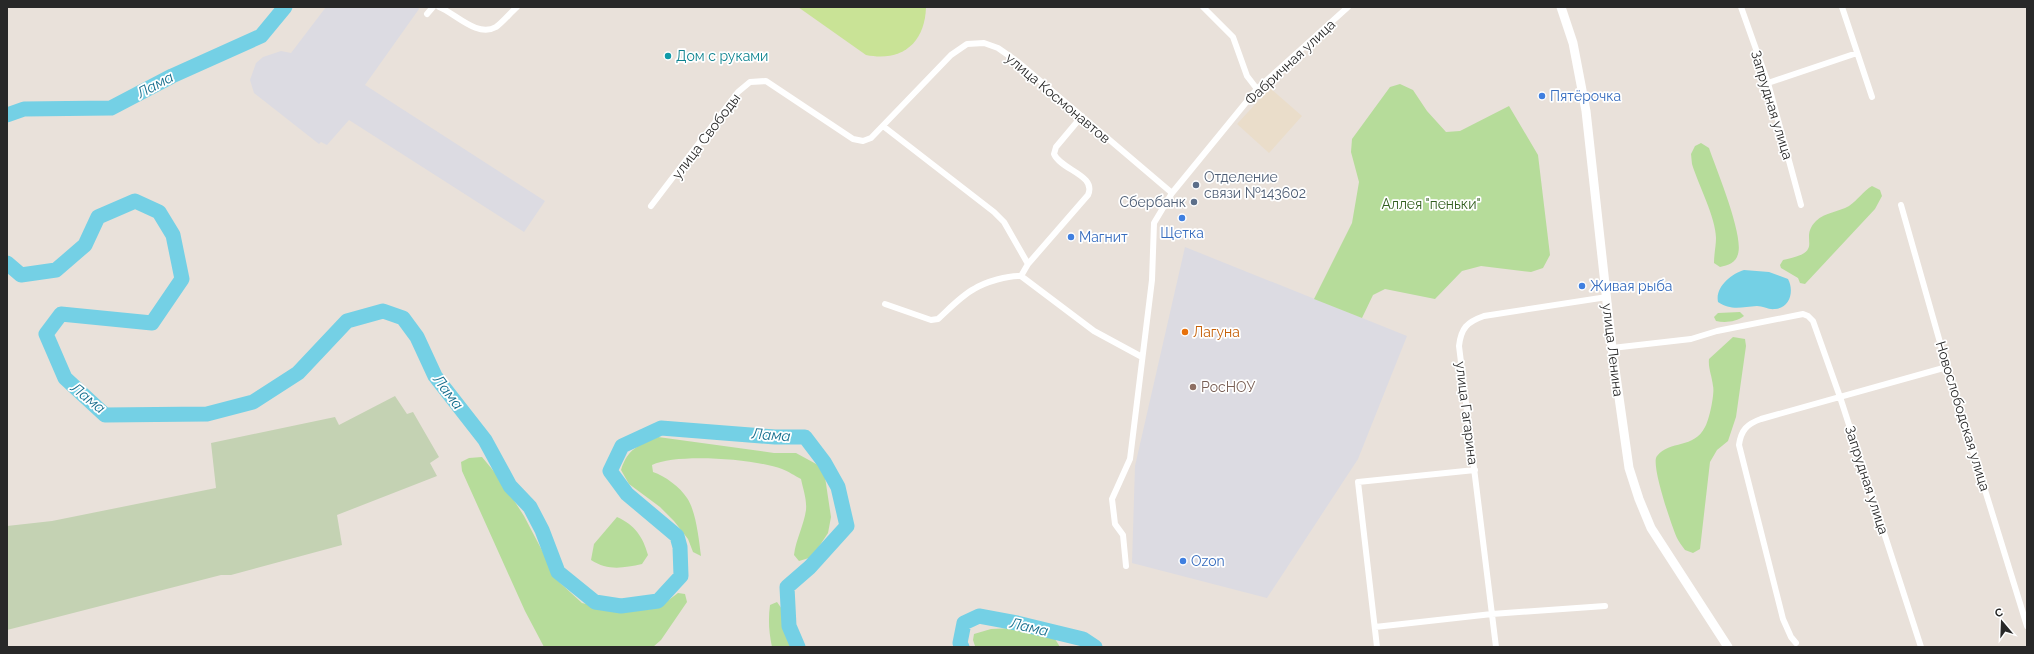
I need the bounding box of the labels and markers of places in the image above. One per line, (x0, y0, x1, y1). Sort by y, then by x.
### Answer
place label: Дом с руками (676, 48, 768, 64)
marker: Дом с руками (663, 51, 673, 61)
place label: Пятёрочка (1550, 88, 1621, 104)
marker: Пятёрочка (1537, 91, 1547, 101)
place label: Отделение связи №143602 (1204, 169, 1306, 201)
marker: Отделение связи №143602 (1191, 180, 1201, 190)
place label: Сбербанк (1119, 194, 1186, 210)
marker: Сбербанк (1189, 197, 1199, 207)
marker: Щетка (1177, 213, 1187, 223)
place label: Щетка (1160, 225, 1204, 241)
place label: Магнит (1079, 229, 1128, 245)
marker: Магнит (1066, 232, 1076, 242)
place label: Живая рыба (1590, 278, 1672, 294)
marker: Живая рыба (1577, 281, 1587, 291)
place label: Лагуна (1193, 324, 1240, 340)
marker: Лагуна (1180, 327, 1190, 337)
place label: РосНОУ (1201, 379, 1256, 395)
marker: РосНОУ (1188, 382, 1198, 392)
place label: Ozon (1191, 553, 1225, 569)
marker: Ozon (1178, 556, 1188, 566)

